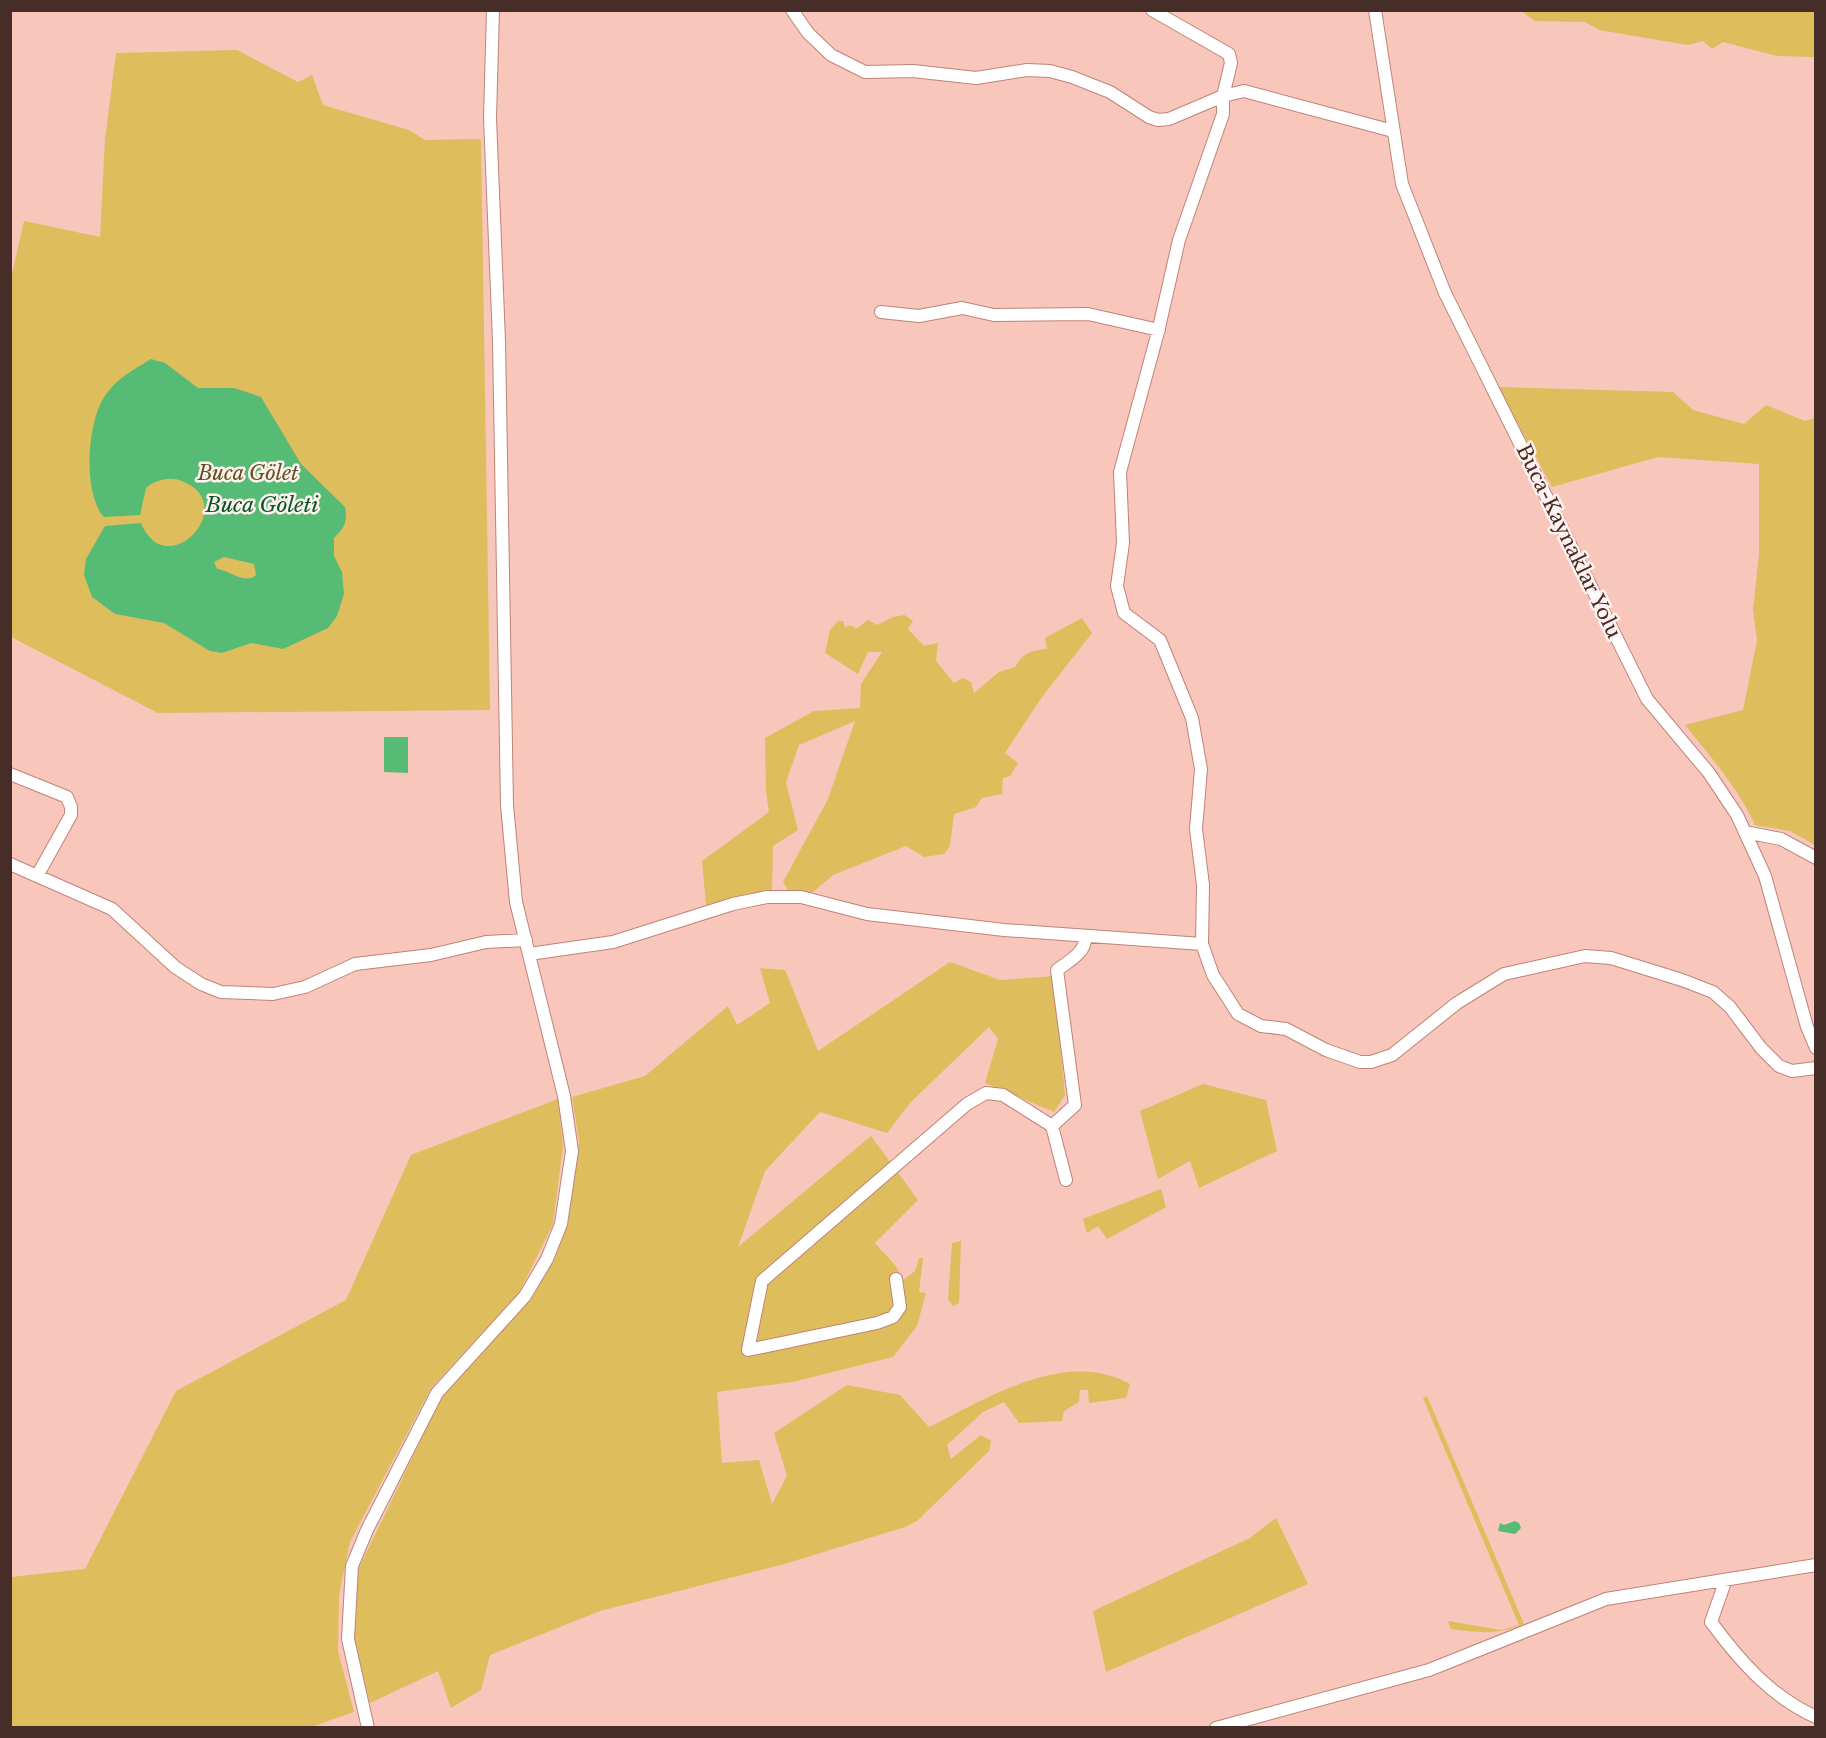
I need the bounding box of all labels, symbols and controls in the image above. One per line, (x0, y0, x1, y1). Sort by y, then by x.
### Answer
street label: Buca-Kaynaklar Yolu (1512, 440, 1626, 642)
park label: Buca Gölet (197, 461, 299, 485)
water label: Buca Göleti (205, 492, 319, 518)

